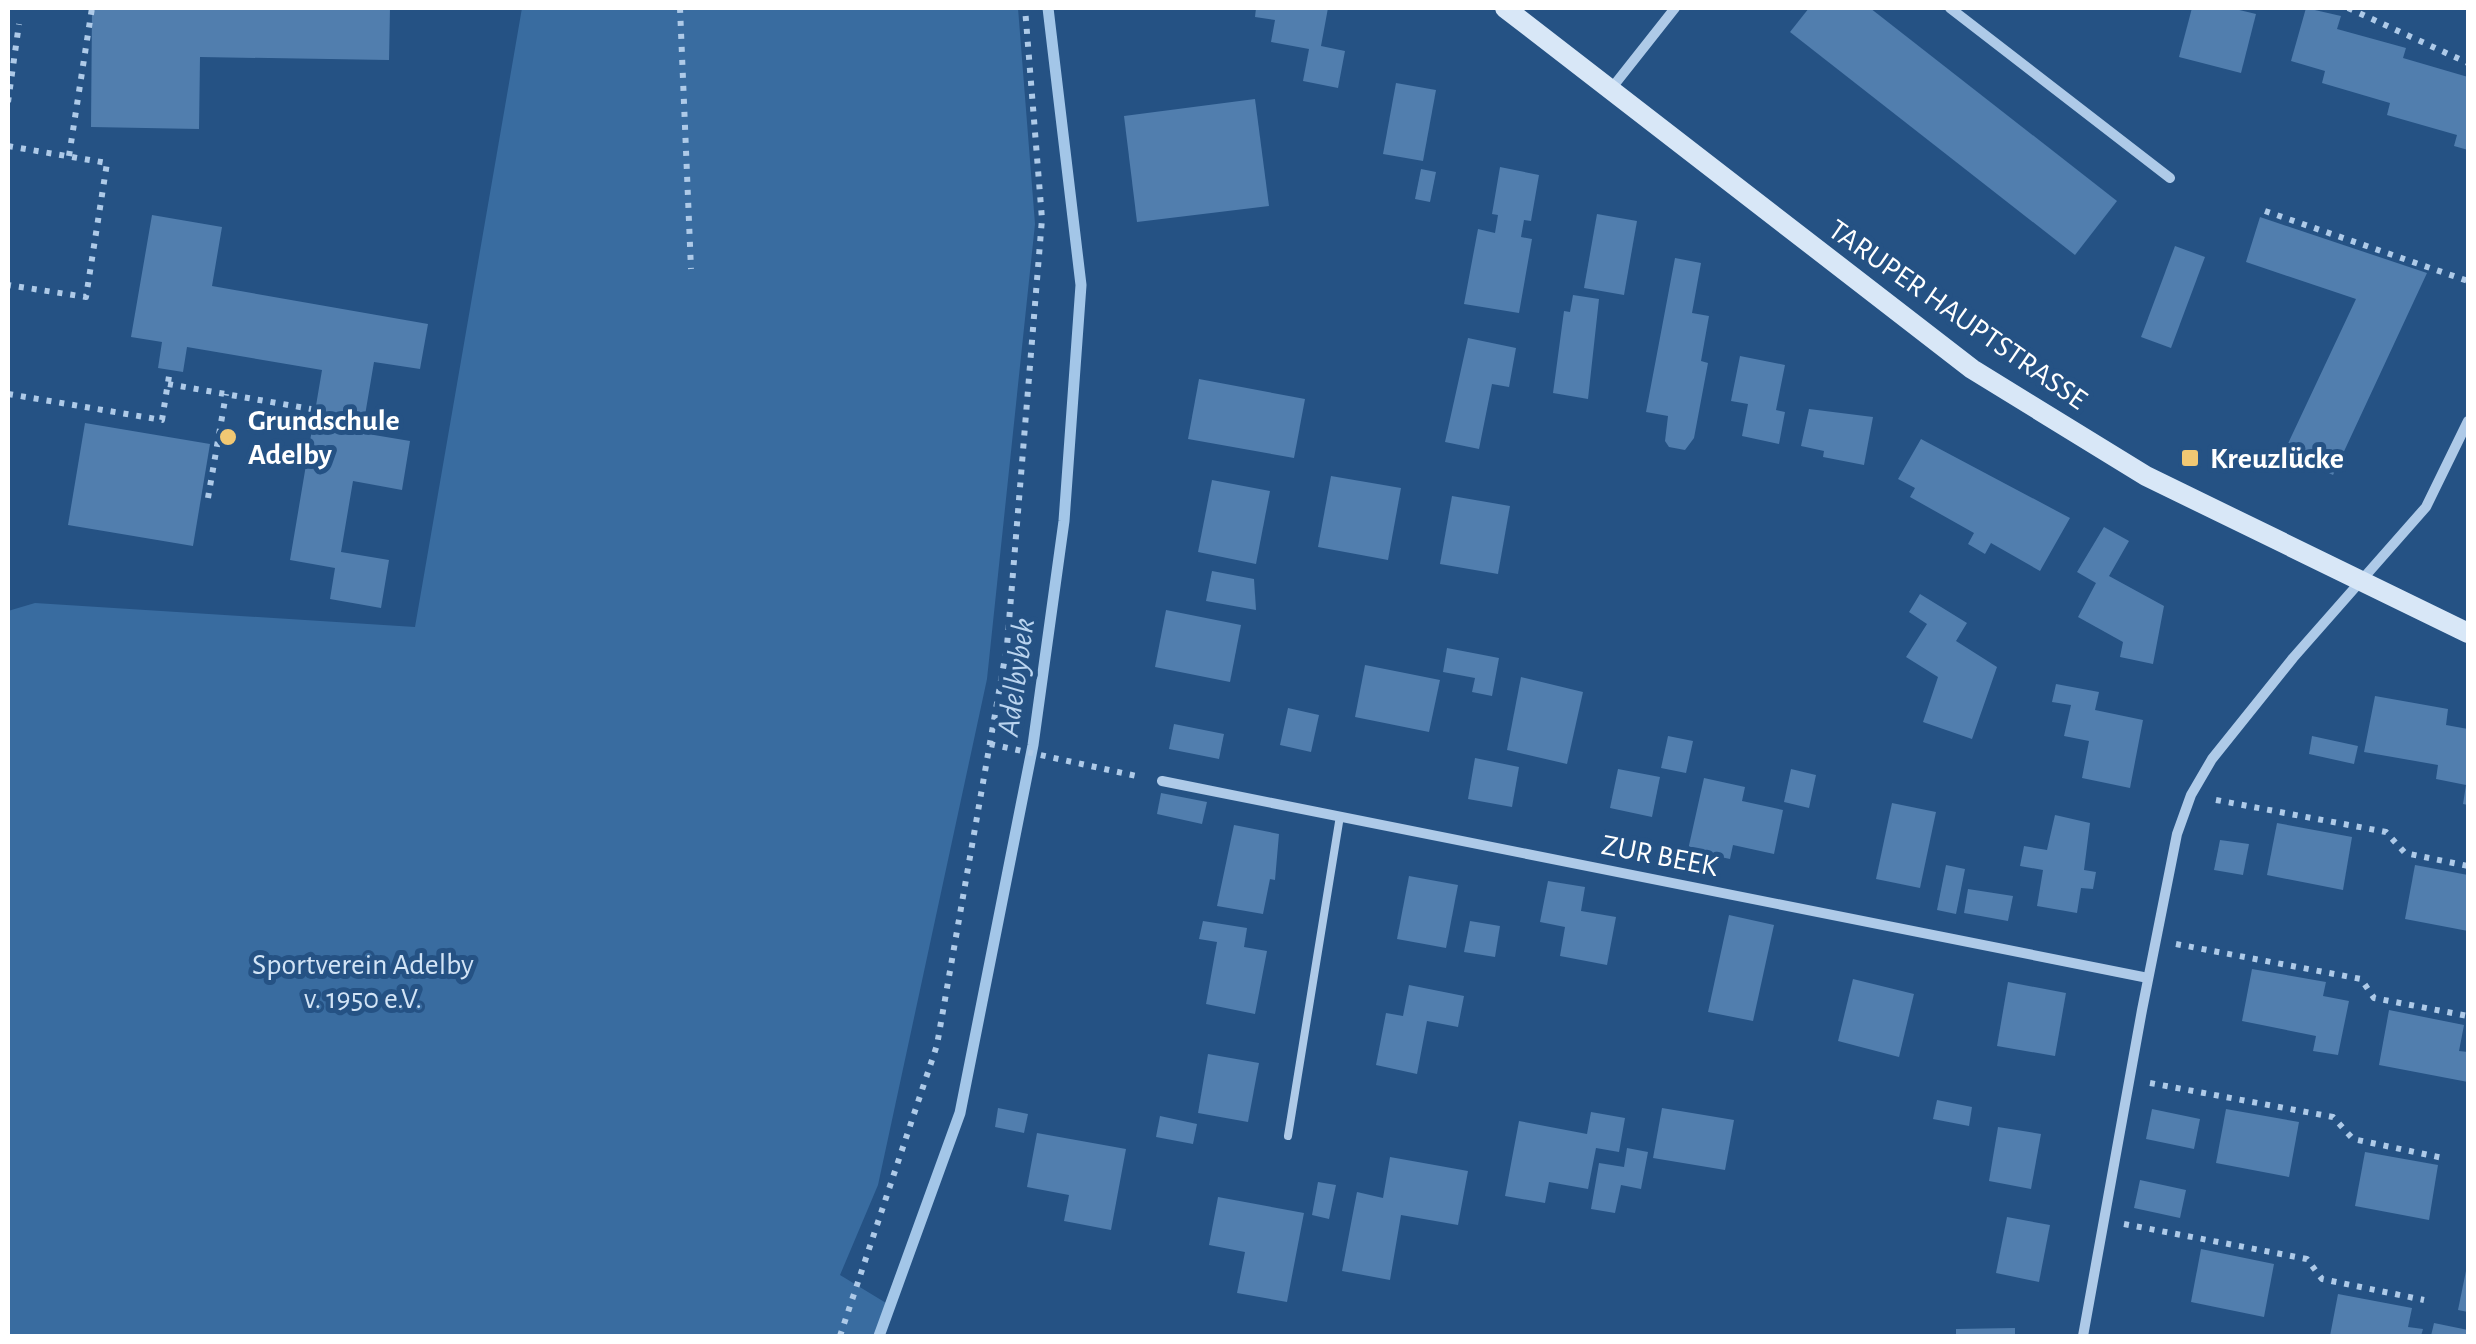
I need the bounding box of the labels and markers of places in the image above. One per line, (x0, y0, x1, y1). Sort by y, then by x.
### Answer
place label: Grundschule Adelby (248, 406, 400, 470)
marker: Grundschule Adelby (217, 426, 239, 448)
place label: Kreuzlücke (2210, 444, 2344, 474)
marker: Kreuzlücke (2179, 447, 2201, 469)

